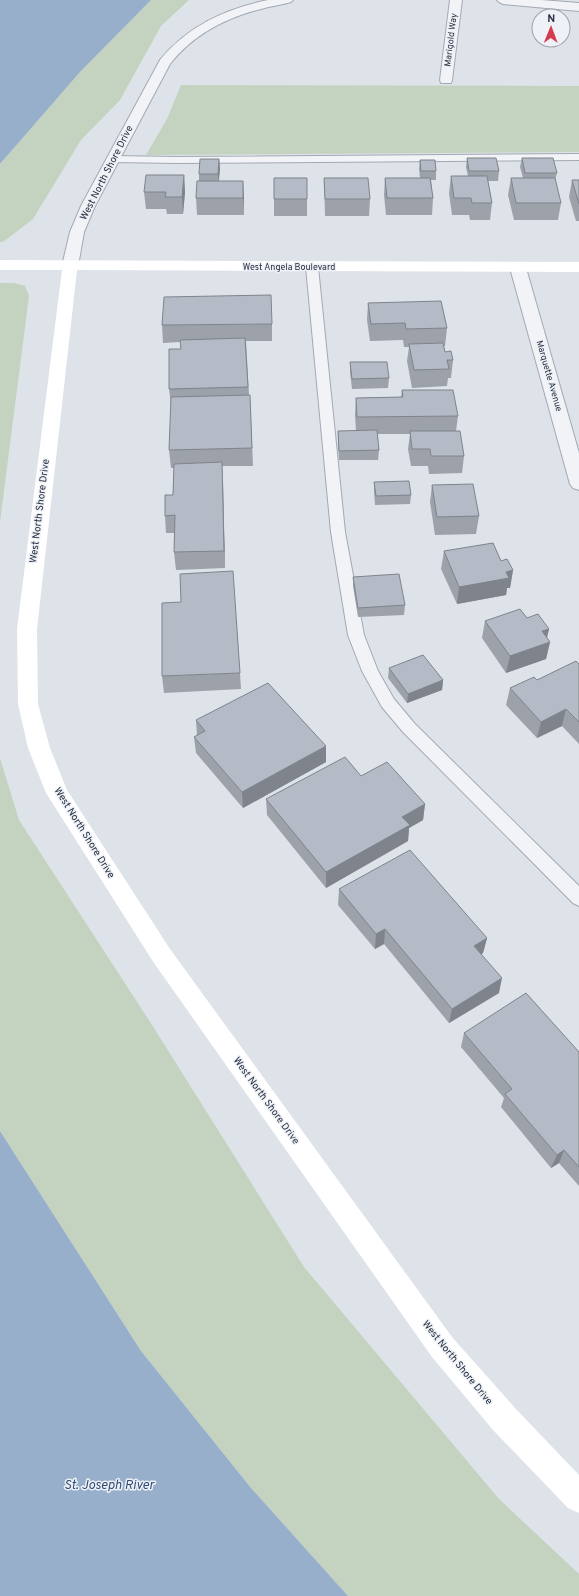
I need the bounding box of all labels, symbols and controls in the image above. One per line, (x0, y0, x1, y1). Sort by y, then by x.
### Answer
north arrow (531, 8, 571, 48)
street label: Marigold Way (442, 12, 460, 67)
text: N (547, 12, 555, 26)
street label: West North Shore Drive (77, 123, 137, 223)
street label: West Angela Boulevard (243, 262, 335, 273)
street label: Marquette Avenue (534, 339, 564, 413)
street label: West North Shore Drive (27, 458, 53, 564)
street label: West North Shore Drive (51, 785, 117, 881)
street label: West North Shore Drive (230, 1055, 302, 1147)
street label: West North Shore Drive (419, 1318, 495, 1408)
water label: St. Joseph River (64, 1478, 155, 1494)

